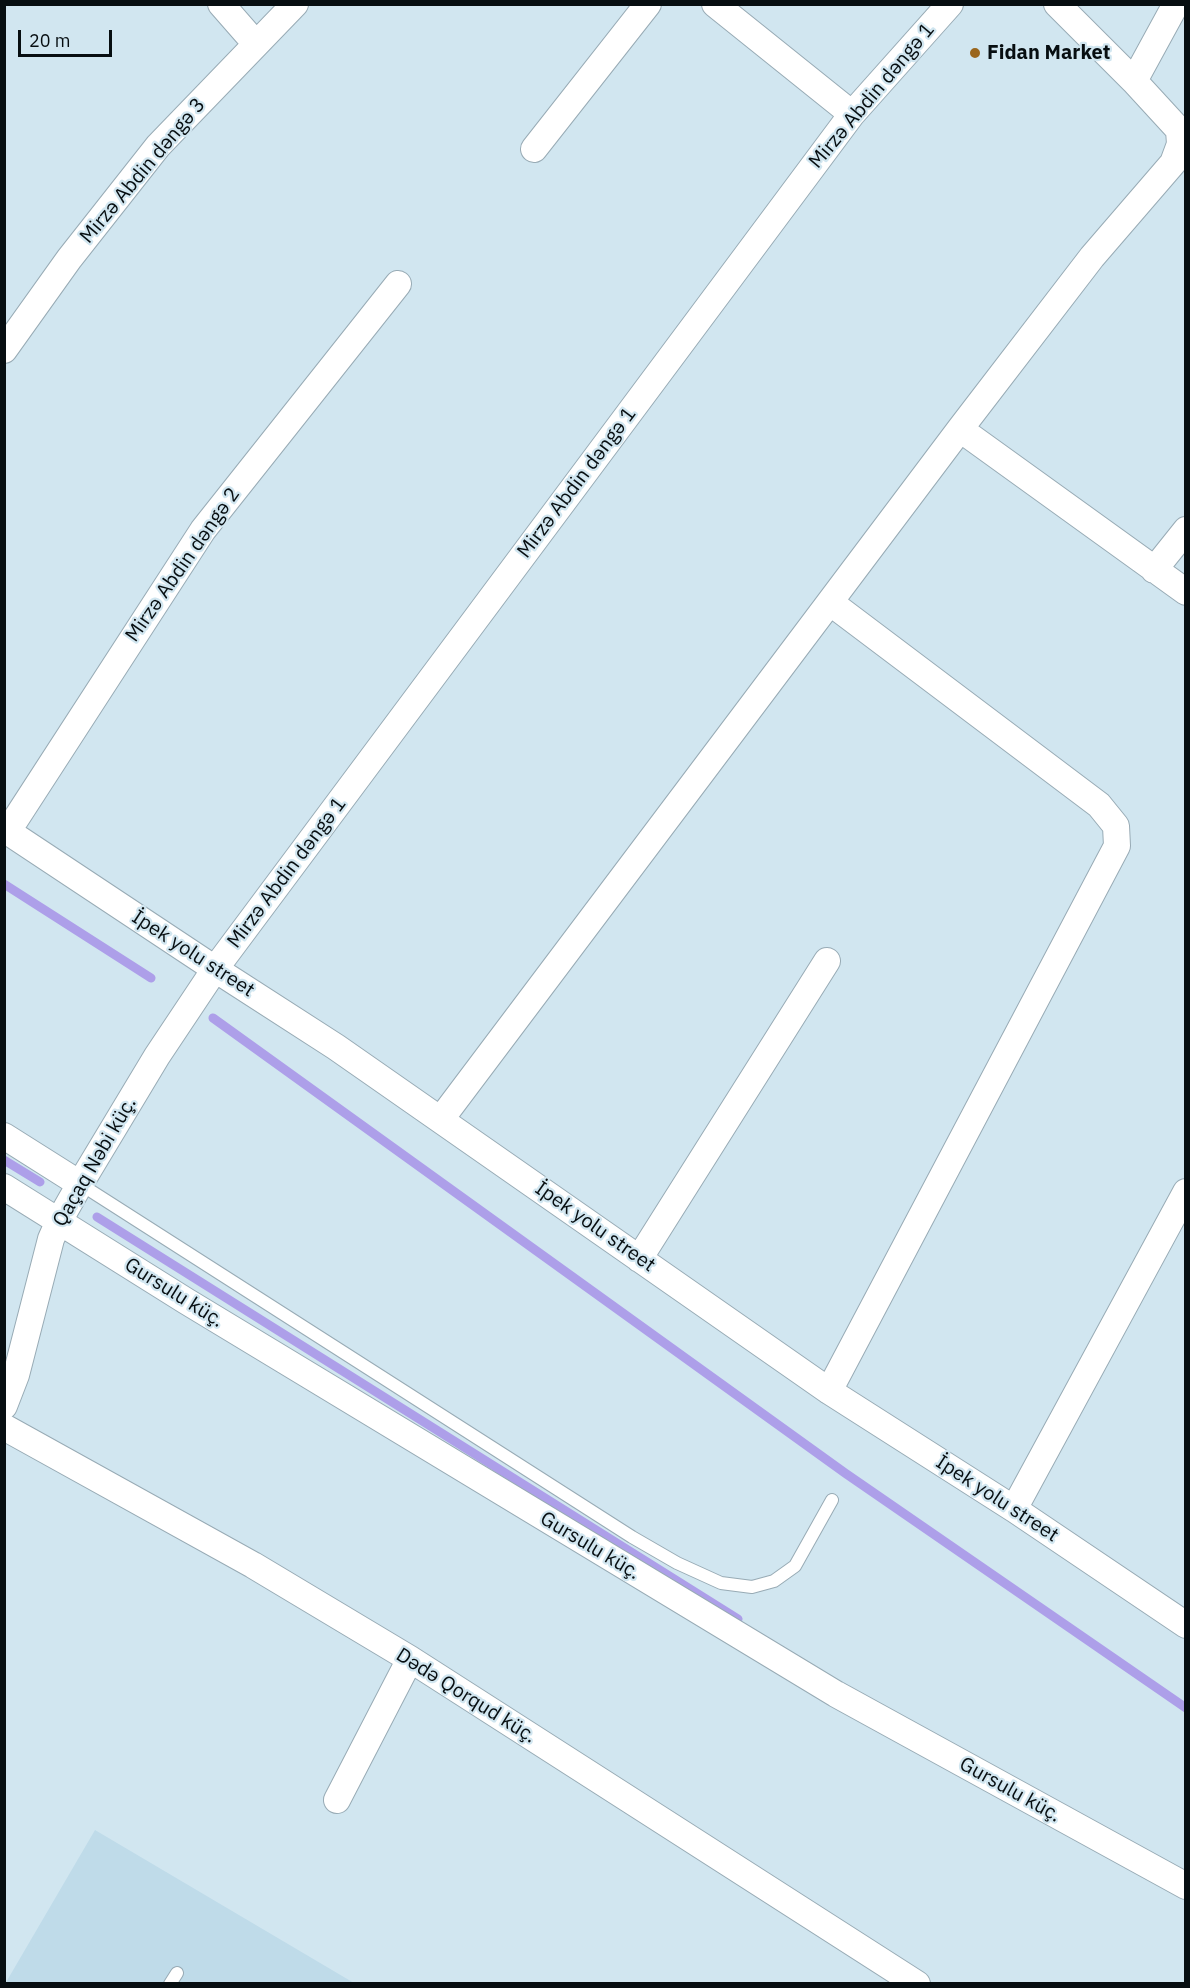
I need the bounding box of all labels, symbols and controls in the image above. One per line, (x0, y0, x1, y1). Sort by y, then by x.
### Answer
scale bar (21, 18, 116, 56)
street label: Mirzə Abdin dəngə 1 (804, 18, 940, 174)
text: 20 m (29, 29, 71, 52)
place label: Fidan Market (987, 41, 1110, 65)
marker: Fidan Market (968, 46, 982, 60)
street label: Mirzə Abdin dəngə 3 (75, 93, 211, 249)
street label: Mirzə Abdin dəngə 1 (512, 403, 642, 563)
street label: Mirzə Abdin dəngə 2 (121, 483, 245, 647)
street label: Mirzə Abdin dəngə 1 (222, 793, 352, 953)
street label: İpek yolu street (127, 905, 259, 1003)
street label: Qaçaq Nəbi küç. (48, 1093, 142, 1231)
street label: İpek yolu street (530, 1177, 660, 1277)
street label: Gursulu küç. (120, 1253, 228, 1333)
street label: İpek yolu street (931, 1450, 1063, 1548)
street label: Gursulu küç. (536, 1507, 644, 1585)
street label: Dədə Qorqud küç. (391, 1643, 541, 1749)
street label: Gursulu küç. (955, 1752, 1065, 1828)

